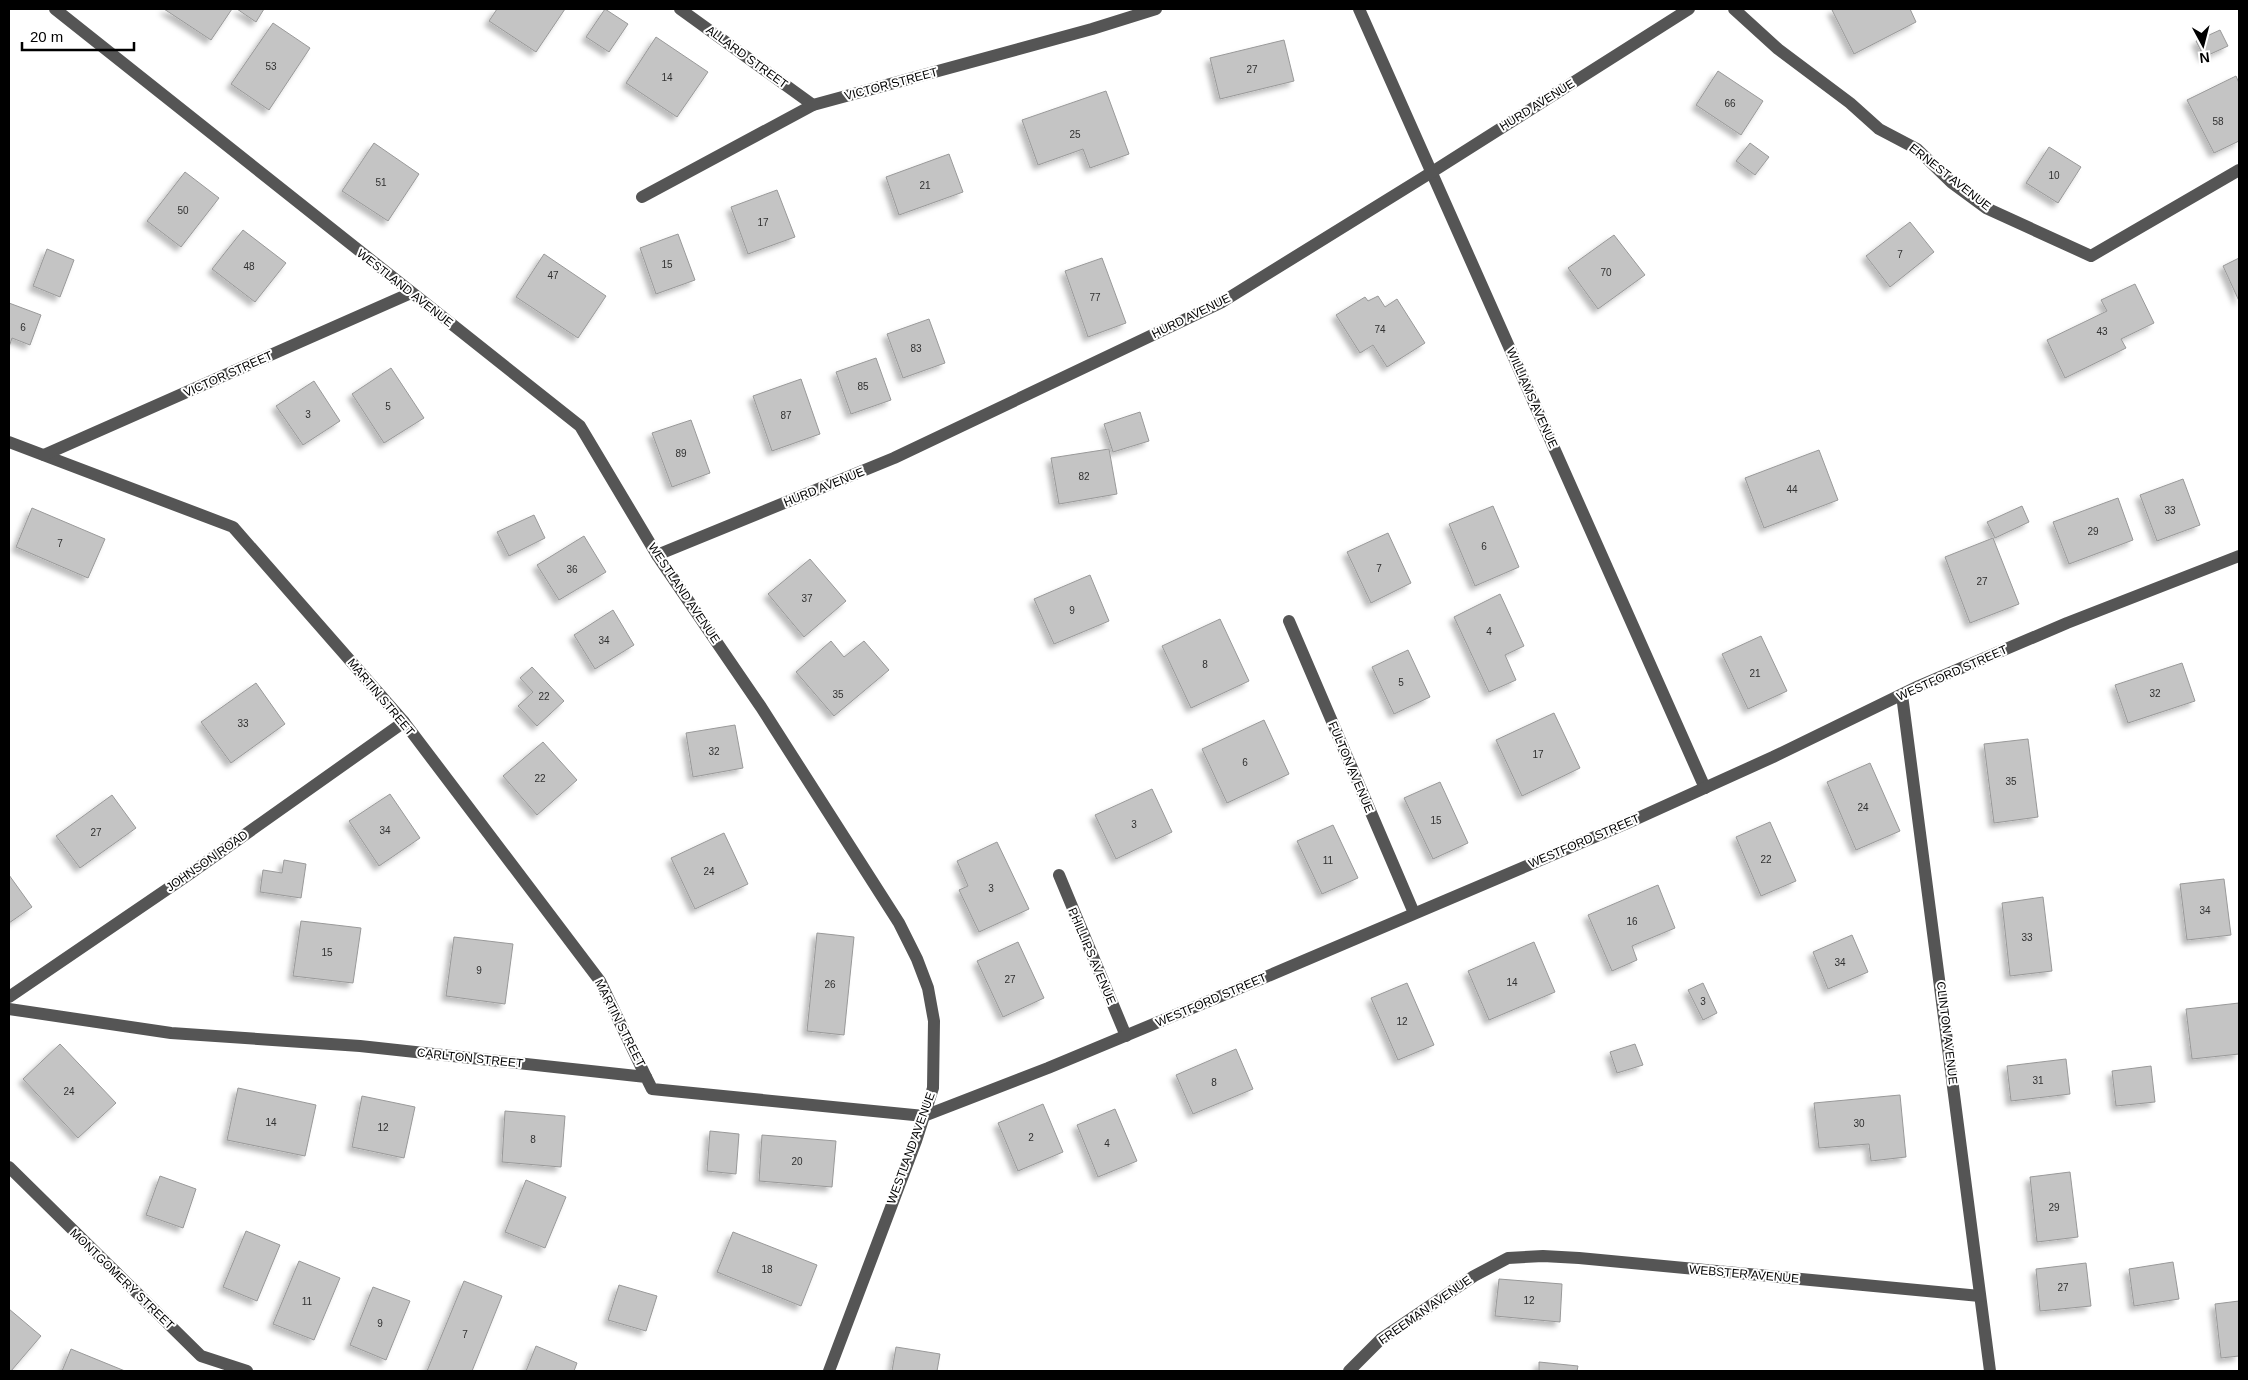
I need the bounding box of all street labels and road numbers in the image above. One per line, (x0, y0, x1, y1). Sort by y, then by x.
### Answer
street label: ALLARD STREET (704, 23, 791, 92)
street label: VICTOR STREET (843, 65, 940, 103)
street label: HURD AVENUE (1497, 76, 1577, 134)
street label: ERNEST AVENUE (1906, 141, 1994, 213)
street label: WESTLAND AVENUE (354, 246, 456, 330)
street label: HURD AVENUE (1149, 291, 1233, 341)
street label: WILLIAMS AVENUE (1504, 346, 1560, 450)
street label: VICTOR STREET (181, 348, 275, 400)
street label: HURD AVENUE (782, 464, 866, 510)
street label: WESTLAND AVENUE (645, 540, 723, 646)
street label: WESTFORD STREET (1895, 642, 2010, 704)
street label: MARTIN STREET (345, 656, 418, 739)
street label: FULTON AVENUE (1325, 719, 1377, 815)
street label: WESTFORD STREET (1526, 811, 1642, 871)
street label: JOHNSON ROAD (163, 827, 251, 894)
street label: PHILLIPS AVENUE (1065, 905, 1119, 1007)
street label: WESTFORD STREET (1153, 970, 1269, 1030)
street label: MARTIN STREET (592, 977, 648, 1070)
street label: CLINTON AVENUE (1934, 981, 1960, 1085)
street label: CARLTON STREET (416, 1045, 525, 1071)
street label: WESTLAND AVENUE (884, 1090, 938, 1206)
street label: MONTGOMERY STREET (67, 1226, 177, 1333)
street label: WEBSTER AVENUE (1688, 1262, 1800, 1286)
street label: FREEMAN AVENUE (1376, 1273, 1474, 1347)

